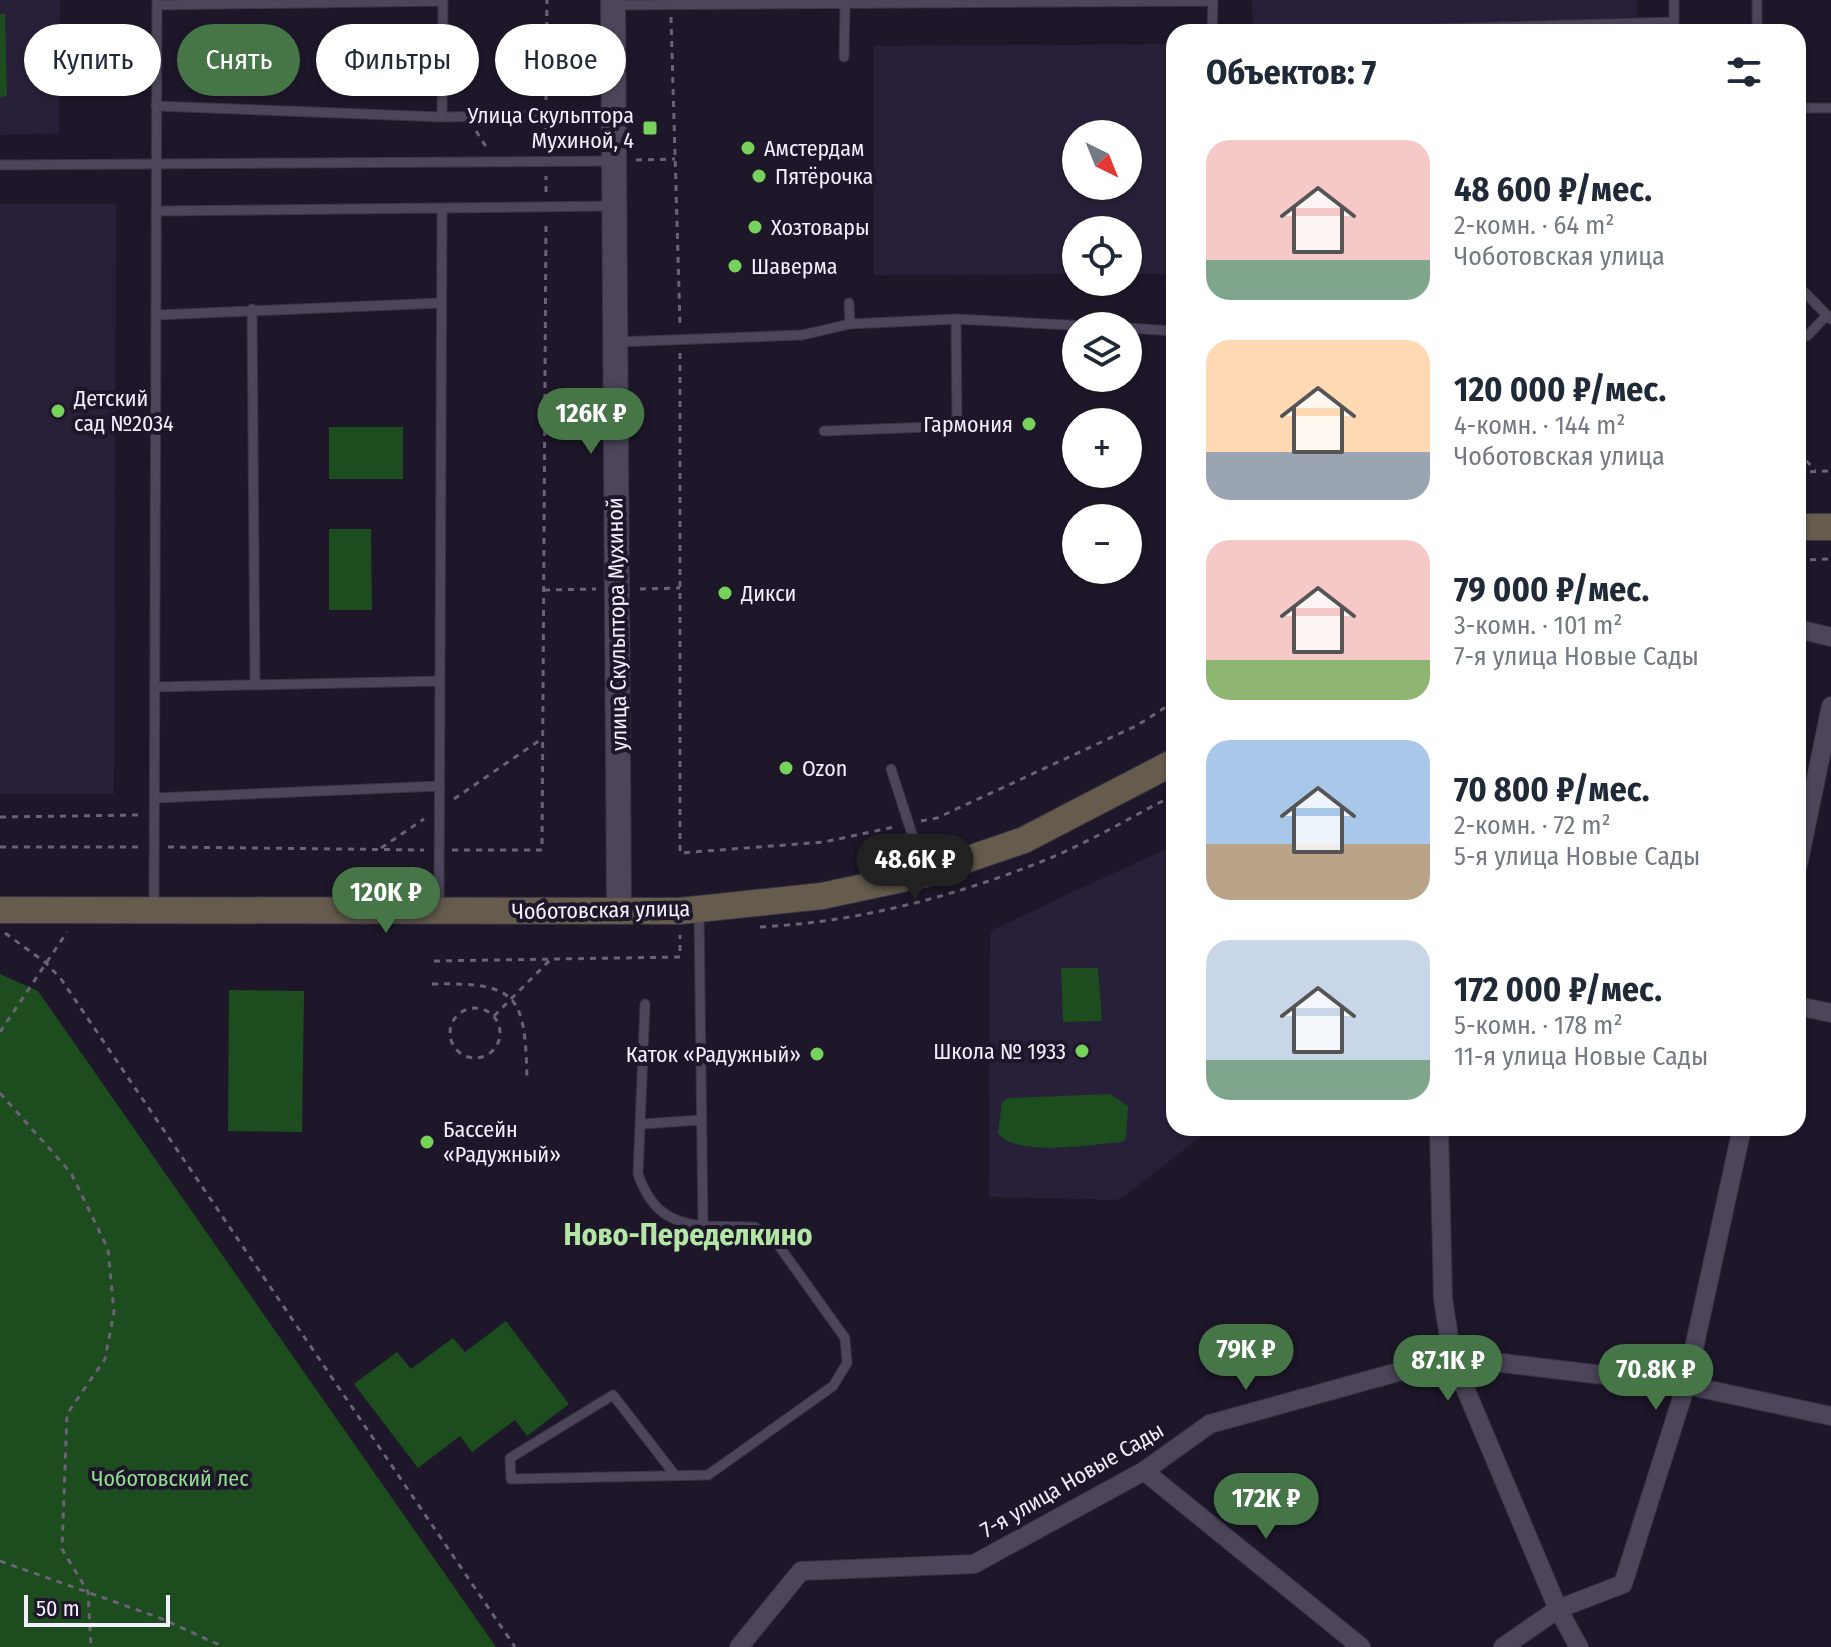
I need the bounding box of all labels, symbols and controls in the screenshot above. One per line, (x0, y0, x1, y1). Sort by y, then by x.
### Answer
chip: Купить (24, 24, 161, 96)
chip: Снять (177, 24, 300, 96)
chip: Фильтры (316, 24, 479, 96)
chip: Новое (495, 24, 626, 96)
icon: filters (1722, 50, 1766, 94)
text: Объектов: 7 (1206, 52, 1376, 93)
place label: Улица Скульптора Мухиной, 4 (467, 102, 634, 154)
marker: Улица Скульптора Мухиной, 4 (641, 119, 659, 137)
north arrow (1062, 120, 1142, 200)
map controls (1062, 120, 1142, 584)
place label: Амстердам (764, 135, 864, 162)
marker: Амстердам (739, 139, 757, 157)
place label: Пятёрочка (775, 163, 873, 190)
marker: Пятёрочка (750, 167, 768, 185)
text: 48 600 ₽/мес. (1454, 169, 1652, 210)
icon: home (1270, 172, 1366, 268)
text: 2-комн. · 64 m² (1454, 210, 1614, 241)
place label: Хозтовары (771, 214, 870, 241)
button: locate (1062, 216, 1142, 296)
marker: Хозтовары (746, 218, 764, 236)
text: Чоботовская улица (1454, 241, 1665, 272)
place label: Шаверма (751, 253, 838, 280)
marker: Шаверма (726, 257, 744, 275)
button: layers (1062, 312, 1142, 392)
text: 120 000 ₽/мес. (1454, 369, 1666, 410)
icon: home (1270, 372, 1366, 468)
place label: Детский сад №2034 (73, 385, 174, 437)
pin: 126K ₽ (526, 388, 656, 456)
text: 126K ₽ (555, 398, 627, 429)
marker: Детский сад №2034 (49, 402, 67, 420)
button: + (1062, 408, 1142, 488)
text: 4-комн. · 144 m² (1454, 410, 1625, 441)
place label: Гармония (923, 411, 1013, 438)
marker: Гармония (1020, 415, 1038, 433)
text: Чоботовская улица (1454, 441, 1665, 472)
street label: улица Скульптора Мухиной (601, 497, 633, 751)
button: − (1062, 504, 1142, 584)
text: 79 000 ₽/мес. (1454, 569, 1649, 610)
icon: home (1270, 572, 1366, 668)
place label: Дикси (740, 580, 796, 607)
marker: Дикси (716, 584, 734, 602)
text: 3-комн. · 101 m² (1454, 610, 1622, 641)
text: 7-я улица Новые Сады (1454, 641, 1699, 672)
place label: Ozon (802, 755, 847, 782)
marker: Ozon (777, 759, 795, 777)
text: 70 800 ₽/мес. (1454, 769, 1650, 810)
icon: home (1270, 772, 1366, 868)
text: 2-комн. · 72 m² (1454, 810, 1611, 841)
pin: 48.6K ₽ (841, 834, 989, 902)
text: 5-я улица Новые Сады (1454, 841, 1700, 872)
text: 48.6K ₽ (875, 844, 955, 875)
pin: 120K ₽ (321, 867, 451, 935)
text: 120K ₽ (350, 877, 422, 908)
street label: Чоботовская улица (512, 895, 690, 925)
text: 172 000 ₽/мес. (1454, 969, 1662, 1010)
icon: home (1270, 972, 1366, 1068)
text: 5-комн. · 178 m² (1454, 1010, 1623, 1041)
place label: Школа № 1933 (933, 1038, 1066, 1065)
place label: Каток «Радужный» (626, 1041, 801, 1068)
text: 11-я улица Новые Сады (1454, 1041, 1708, 1072)
marker: Школа № 1933 (1073, 1042, 1091, 1060)
marker: Каток «Радужный» (808, 1045, 826, 1063)
place label: Бассейн «Радужный» (443, 1116, 561, 1168)
marker: Бассейн «Радужный» (418, 1133, 436, 1151)
district label: Ново-Переделкино (563, 1217, 813, 1253)
pin: 79K ₽ (1190, 1324, 1302, 1392)
text: 79K ₽ (1217, 1334, 1275, 1365)
pin: 87.1K ₽ (1374, 1335, 1522, 1403)
pin: 70.8K ₽ (1582, 1344, 1730, 1412)
text: 87.1K ₽ (1411, 1345, 1485, 1376)
text: 70.8K ₽ (1616, 1354, 1696, 1385)
street label: 7-я улица Новые Сады (976, 1417, 1168, 1543)
park label: Чоботовский лес (91, 1465, 249, 1492)
pin: 172K ₽ (1201, 1473, 1331, 1541)
text: 172K ₽ (1232, 1483, 1300, 1514)
scale bar (24, 1591, 170, 1627)
text: 50 m (36, 1595, 80, 1622)

